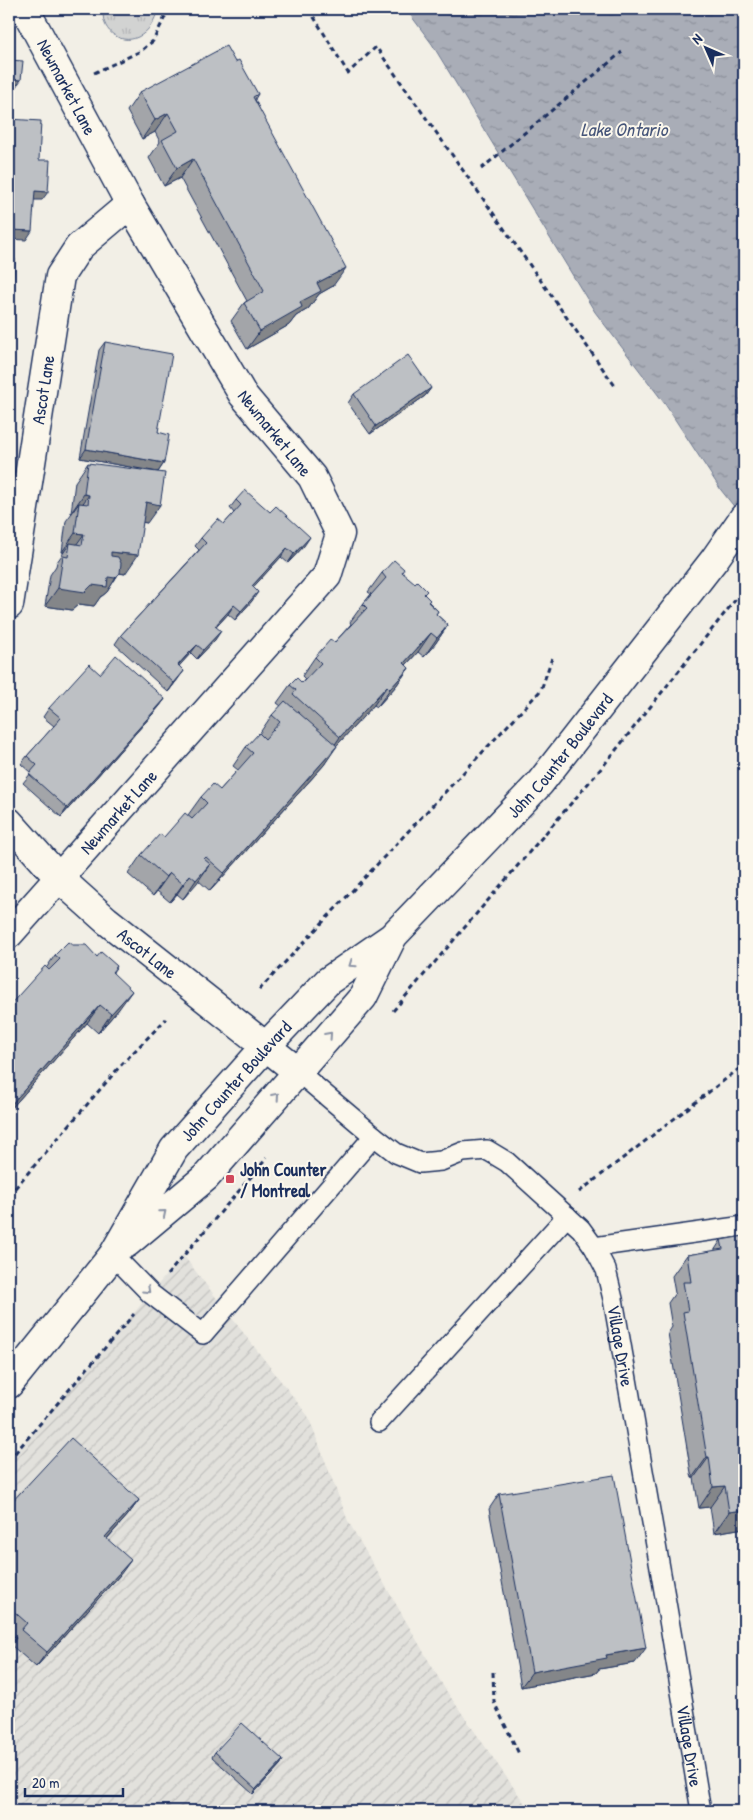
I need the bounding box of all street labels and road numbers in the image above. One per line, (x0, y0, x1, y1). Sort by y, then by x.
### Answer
street label: Newmarket Lane (31, 35, 103, 139)
street label: Ascot Lane (25, 353, 60, 426)
street label: Newmarket Lane (232, 384, 318, 482)
street label: John Counter Boulevard (501, 688, 618, 823)
street label: Newmarket Lane (74, 764, 162, 859)
street label: Ascot Lane (113, 921, 182, 984)
street label: John Counter Boulevard (174, 1015, 297, 1146)
street label: Village Drive (602, 1303, 641, 1388)
street label: Village Drive (671, 1703, 709, 1788)

